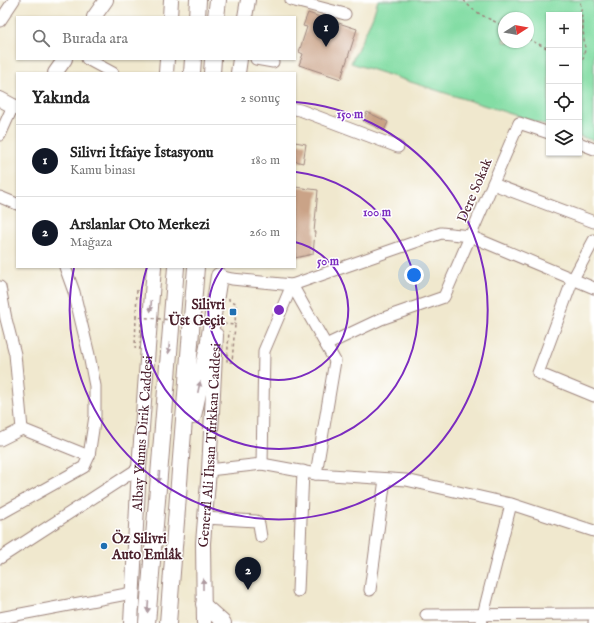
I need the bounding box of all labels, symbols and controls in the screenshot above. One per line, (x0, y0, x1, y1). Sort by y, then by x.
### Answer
north arrow (498, 12, 534, 48)
map controls (546, 12, 582, 156)
button: + (546, 12, 582, 48)
pin: 1 (313, 14, 339, 47)
search box (16, 16, 296, 60)
icon: search (30, 27, 52, 49)
text: Burada ara (62, 29, 128, 48)
button: − (546, 48, 582, 84)
button: locate (546, 84, 582, 120)
text: Yakında (32, 88, 90, 109)
text: 2 sonuç (240, 90, 280, 107)
text: 150 m (337, 107, 364, 122)
button: layers (546, 120, 582, 156)
text: Silivri İtfaiye İstasyonu (70, 143, 214, 162)
text: 1 (43, 152, 47, 169)
text: 180 m (251, 152, 280, 169)
street label: Dere Sokak (453, 155, 497, 225)
text: Kamu binası (70, 162, 136, 179)
text: 100 m (363, 205, 392, 220)
text: Arslanlar Oto Merkezi (70, 215, 210, 234)
text: 2 (42, 224, 48, 241)
text: 260 m (249, 224, 280, 241)
text: Mağaza (70, 234, 112, 251)
text: 50 m (317, 254, 340, 269)
your location (404, 265, 424, 285)
place label: Silivri Üst Geçit (168, 296, 225, 330)
one-way arrow (148, 300, 155, 312)
centre of rings (272, 303, 286, 317)
marker: Silivri Üst Geçit (228, 307, 238, 317)
one-way arrow (166, 342, 173, 354)
street label: General Ali İhsan Türkkan Caddesi (195, 342, 226, 548)
street label: Albay Yunus Dirik Caddesi (129, 355, 157, 513)
one-way arrow (197, 381, 203, 393)
one-way arrow (155, 471, 162, 483)
place label: Öz Silivri Auto Emlâk (111, 529, 182, 564)
marker: Öz Silivri Auto Emlâk (99, 541, 109, 551)
pin: 2 (235, 557, 261, 590)
one-way arrow (200, 577, 206, 590)
one-way arrow (145, 601, 152, 613)

